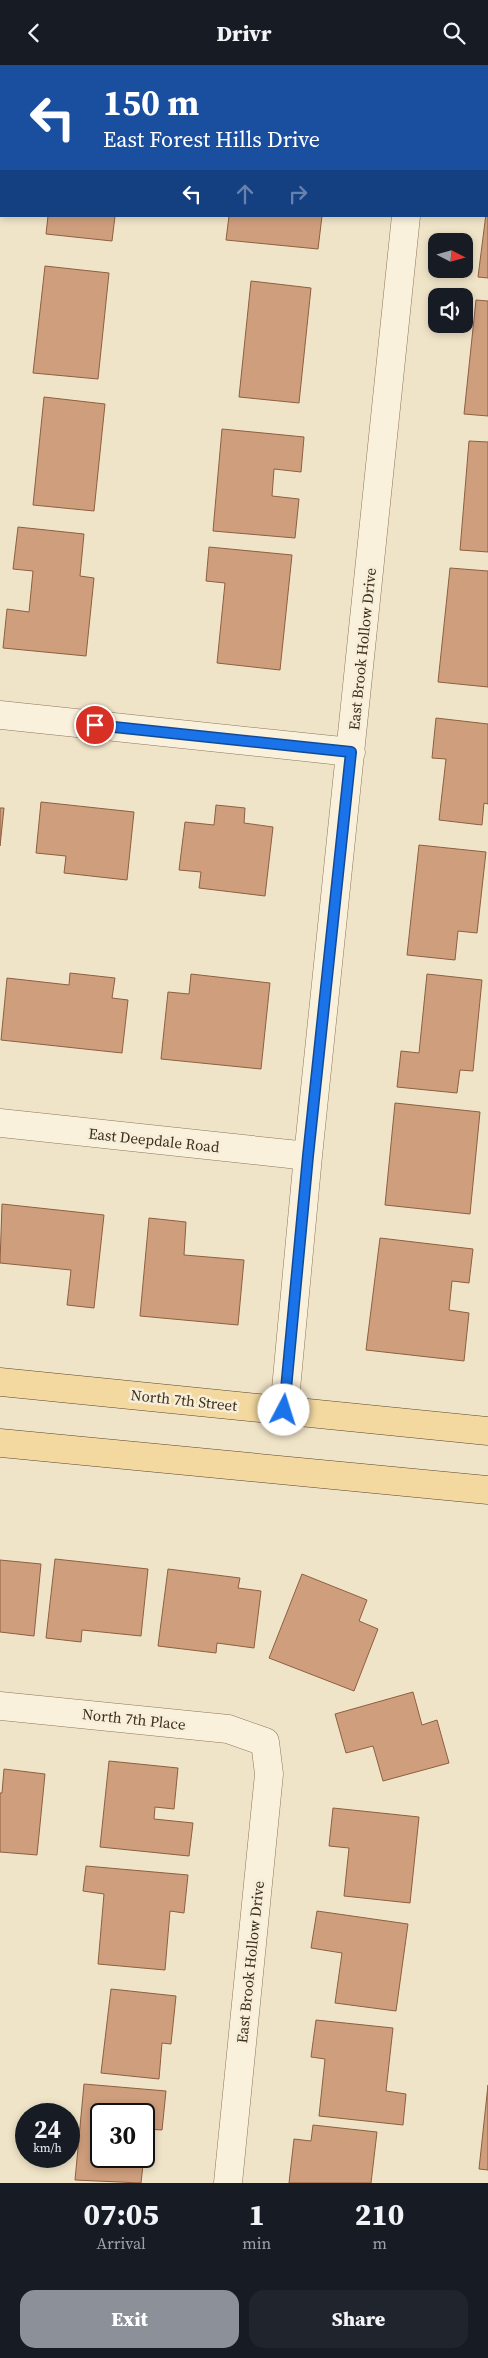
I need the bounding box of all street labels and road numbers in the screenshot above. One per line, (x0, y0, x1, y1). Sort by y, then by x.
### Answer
street label: East Brook Hollow Drive (343, 566, 381, 731)
street label: East Deepdale Road (87, 1123, 221, 1157)
street label: North 7th Street (130, 1384, 238, 1416)
street label: North 7th Place (81, 1703, 187, 1735)
street label: East Brook Hollow Drive (231, 1879, 269, 2044)

